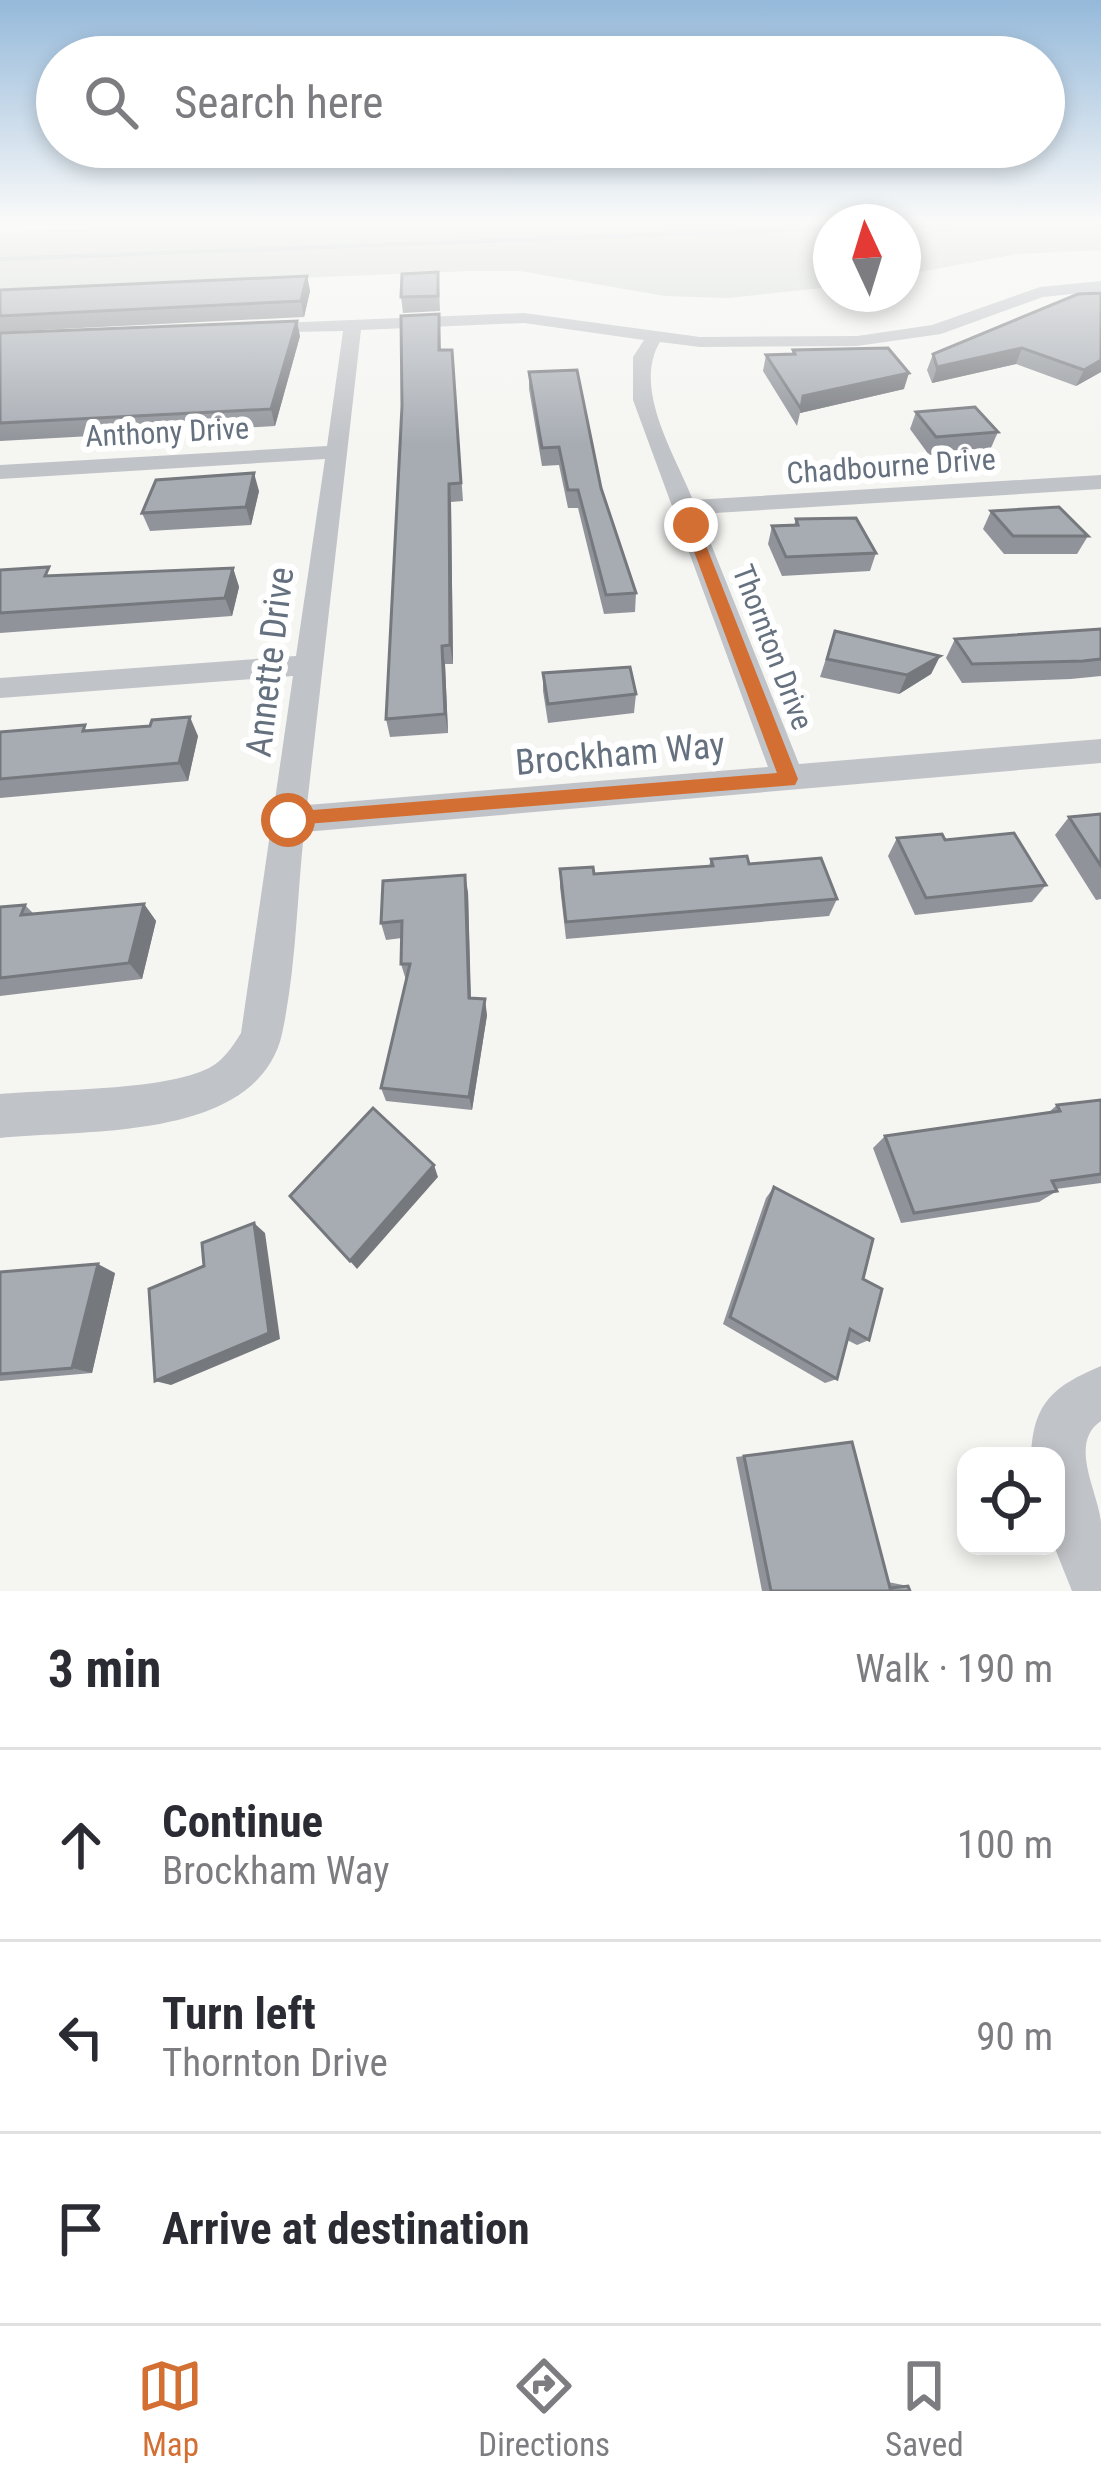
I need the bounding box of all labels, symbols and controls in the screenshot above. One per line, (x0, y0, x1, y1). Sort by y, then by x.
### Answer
search box (36, 36, 1065, 168)
icon: search (78, 69, 144, 135)
text: Search here (174, 76, 383, 129)
north arrow (813, 204, 921, 312)
street label: Anthony Drive (84, 410, 250, 454)
street label: Chadbourne Drive (785, 441, 997, 491)
route end (664, 498, 718, 552)
street label: Thornton Drive (726, 560, 820, 734)
street label: Annette Drive (238, 565, 302, 759)
street label: Brockham Way (514, 724, 726, 784)
route start (261, 793, 315, 847)
map controls (957, 1447, 1065, 1555)
button: locate (957, 1447, 1065, 1555)
text: 3 min (48, 1640, 161, 1699)
text: Walk · 190 m (855, 1646, 1053, 1692)
text: Continue (162, 1795, 323, 1848)
icon: ahead (48, 1812, 114, 1878)
text: 100 m (957, 1822, 1053, 1868)
text: Brockham Way (162, 1848, 390, 1894)
text: Turn left (162, 1987, 316, 2040)
icon: left (48, 2004, 114, 2070)
text: 90 m (976, 2014, 1053, 2060)
text: Thornton Drive (162, 2040, 388, 2086)
icon: arrive (48, 2196, 114, 2262)
text: Arrive at destination (162, 2202, 530, 2255)
tab: Map (137, 2353, 203, 2464)
tab: Directions (478, 2353, 610, 2464)
tab: Saved (885, 2353, 964, 2464)

